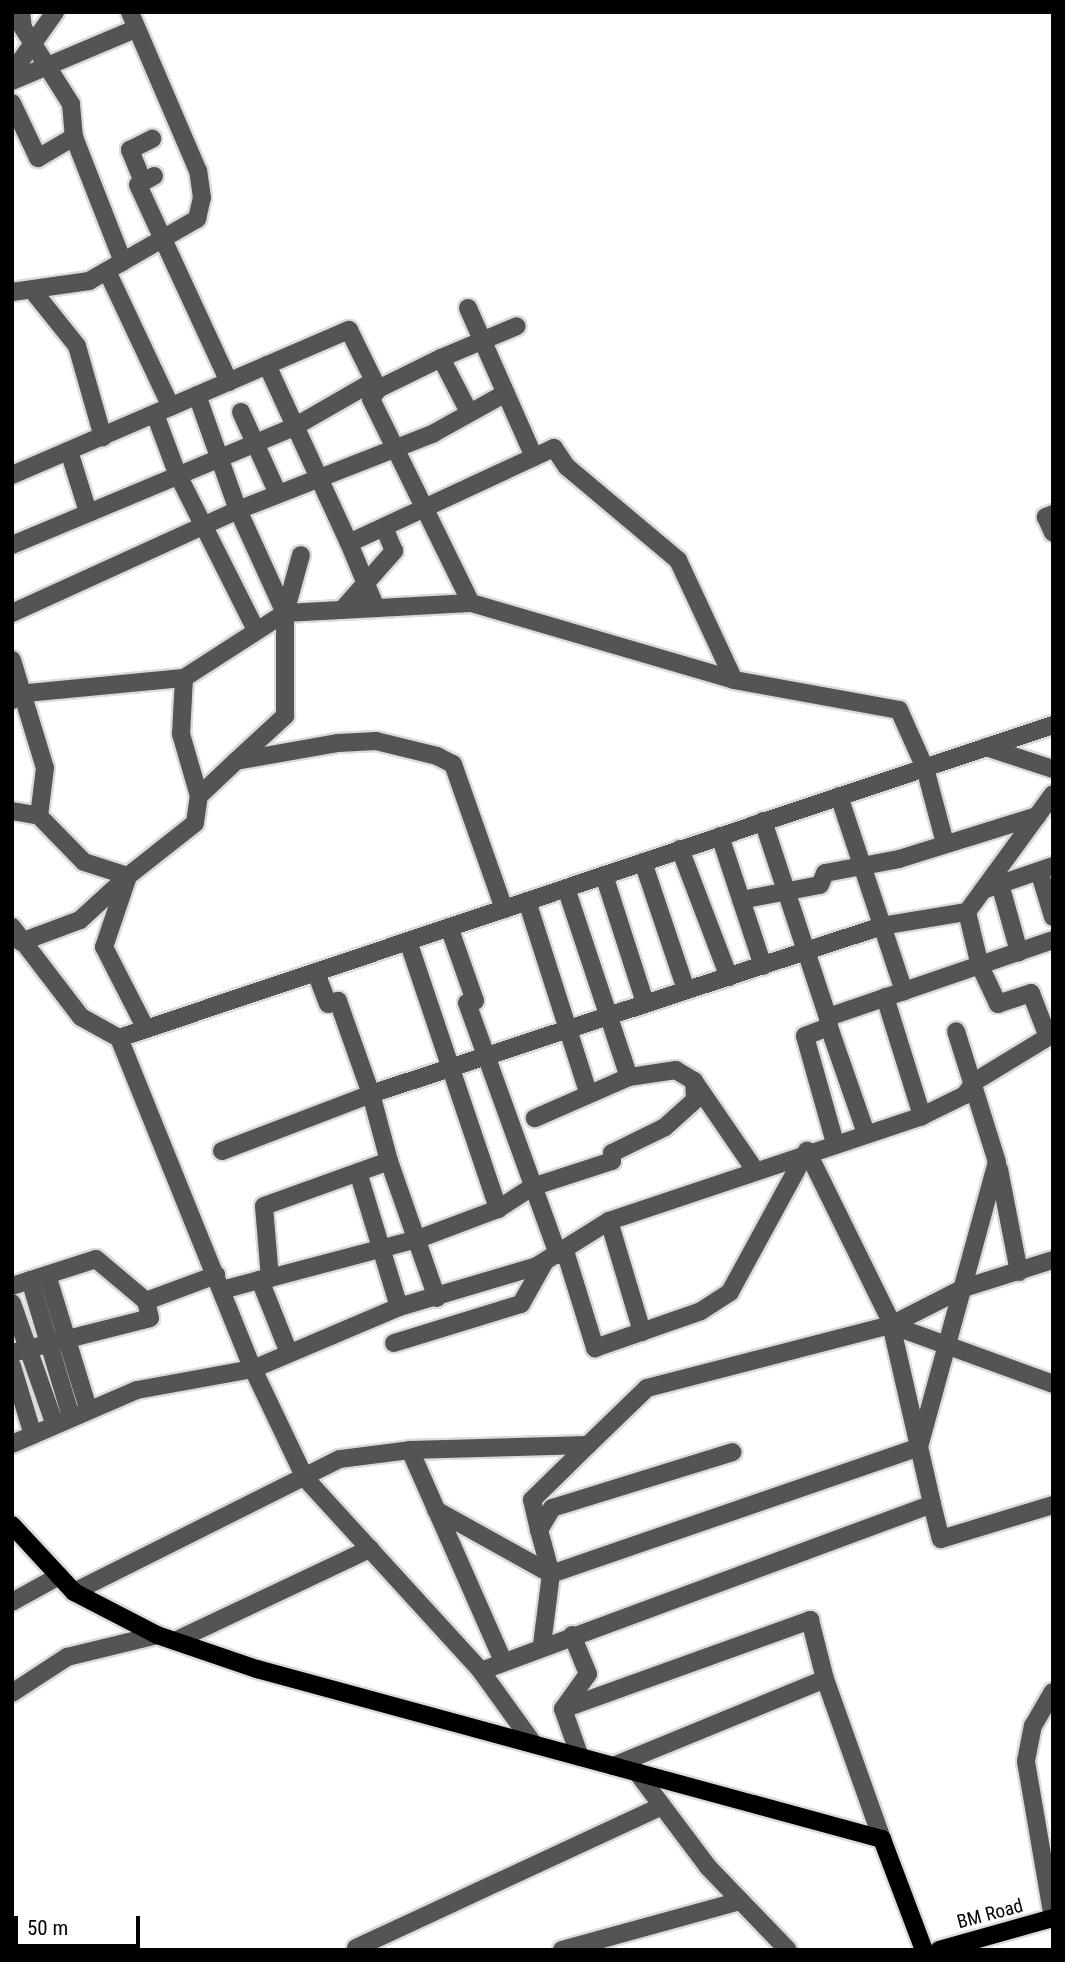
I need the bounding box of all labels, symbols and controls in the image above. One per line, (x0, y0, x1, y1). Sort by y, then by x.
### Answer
street label: BM Road (955, 1894, 1025, 1934)
scale bar (18, 1902, 144, 1946)
text: 50 m (27, 1916, 68, 1940)

